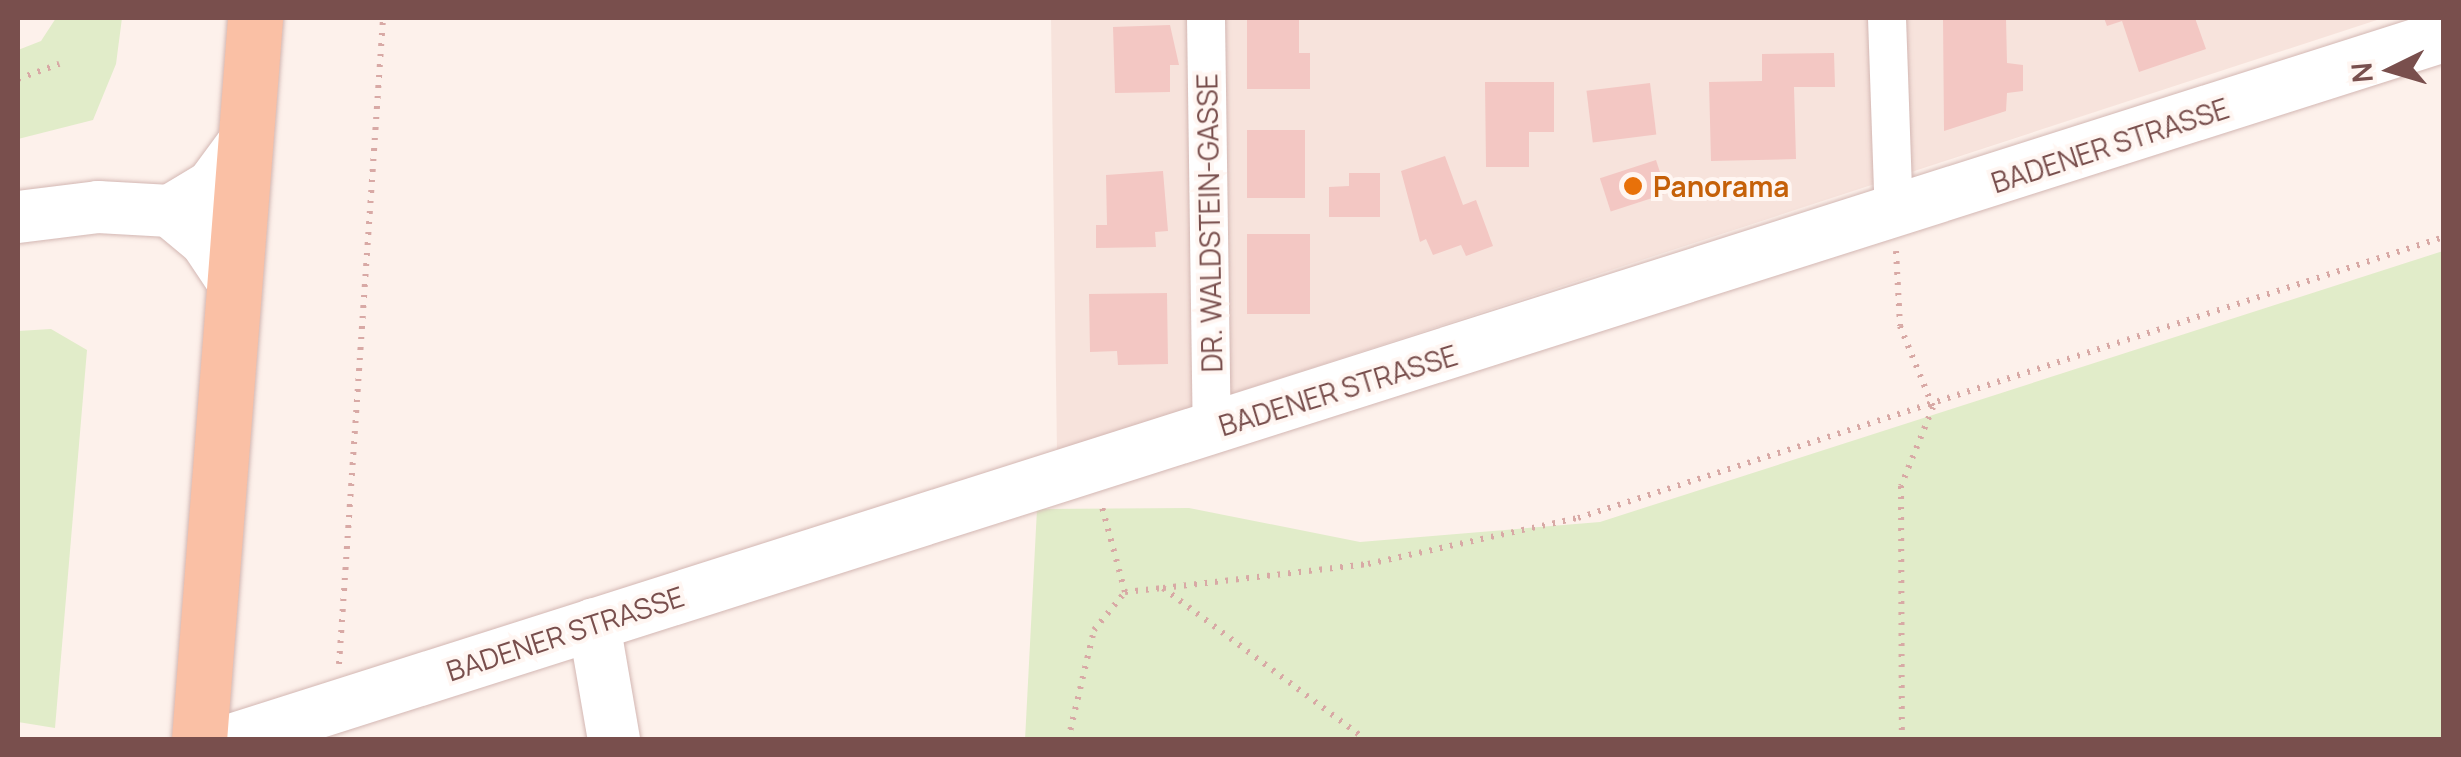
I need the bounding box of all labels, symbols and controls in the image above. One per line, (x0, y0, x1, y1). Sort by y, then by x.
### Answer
north arrow (2341, 20, 2441, 120)
text: N (2341, 61, 2381, 84)
street label: DR. WALDSTEIN-GASSE (1190, 73, 1228, 373)
street label: BADENER STRASSE (1987, 91, 2233, 199)
place label: Panorama (1653, 169, 1789, 203)
marker: Panorama (1622, 175, 1644, 197)
street label: BADENER STRASSE (1215, 338, 1461, 442)
street label: BADENER STRASSE (442, 579, 688, 687)

